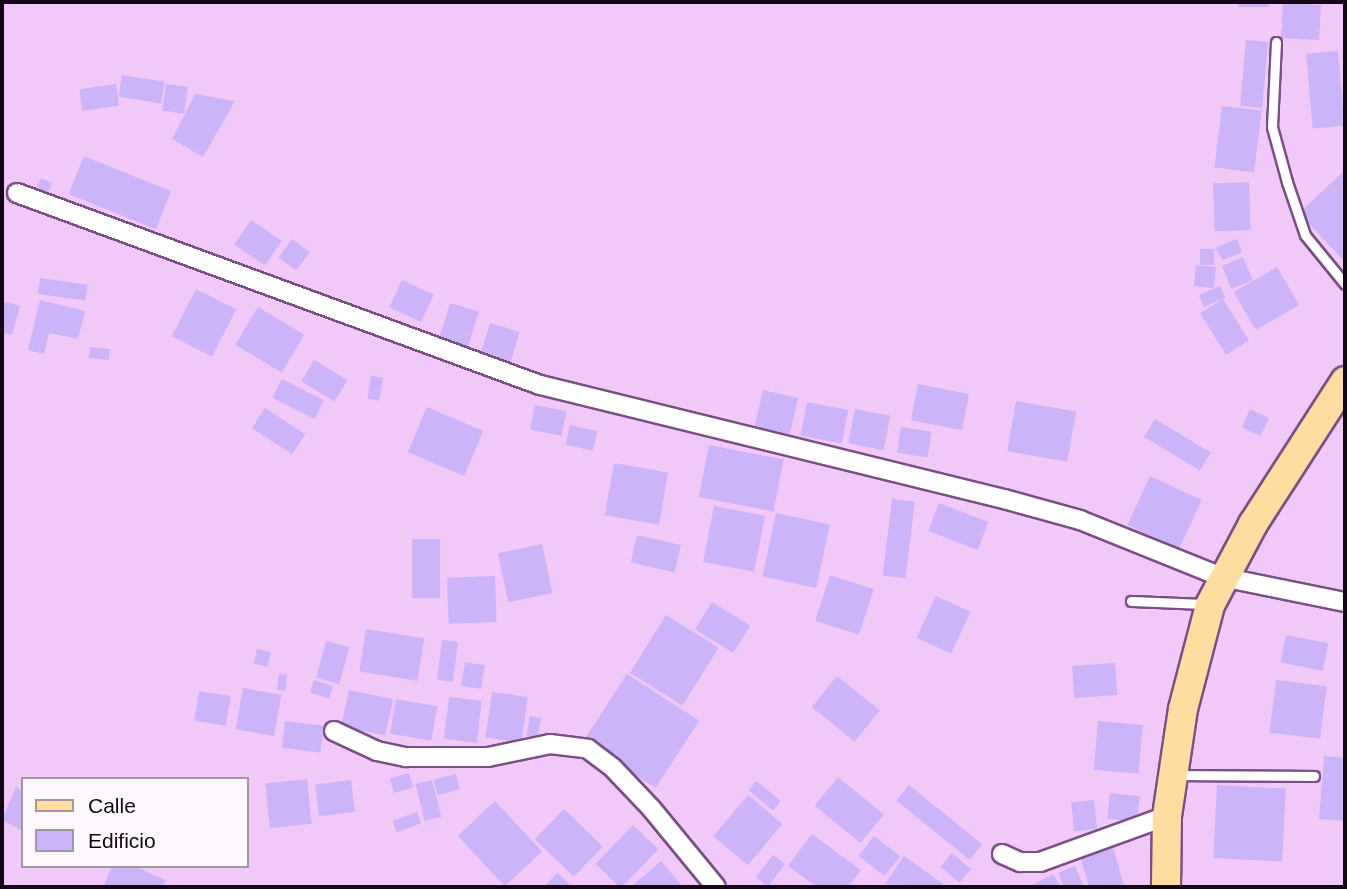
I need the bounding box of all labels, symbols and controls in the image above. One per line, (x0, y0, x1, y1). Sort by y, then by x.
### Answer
legend (21, 777, 248, 868)
text: Calle (88, 794, 136, 817)
text: Edificio (88, 829, 156, 852)

